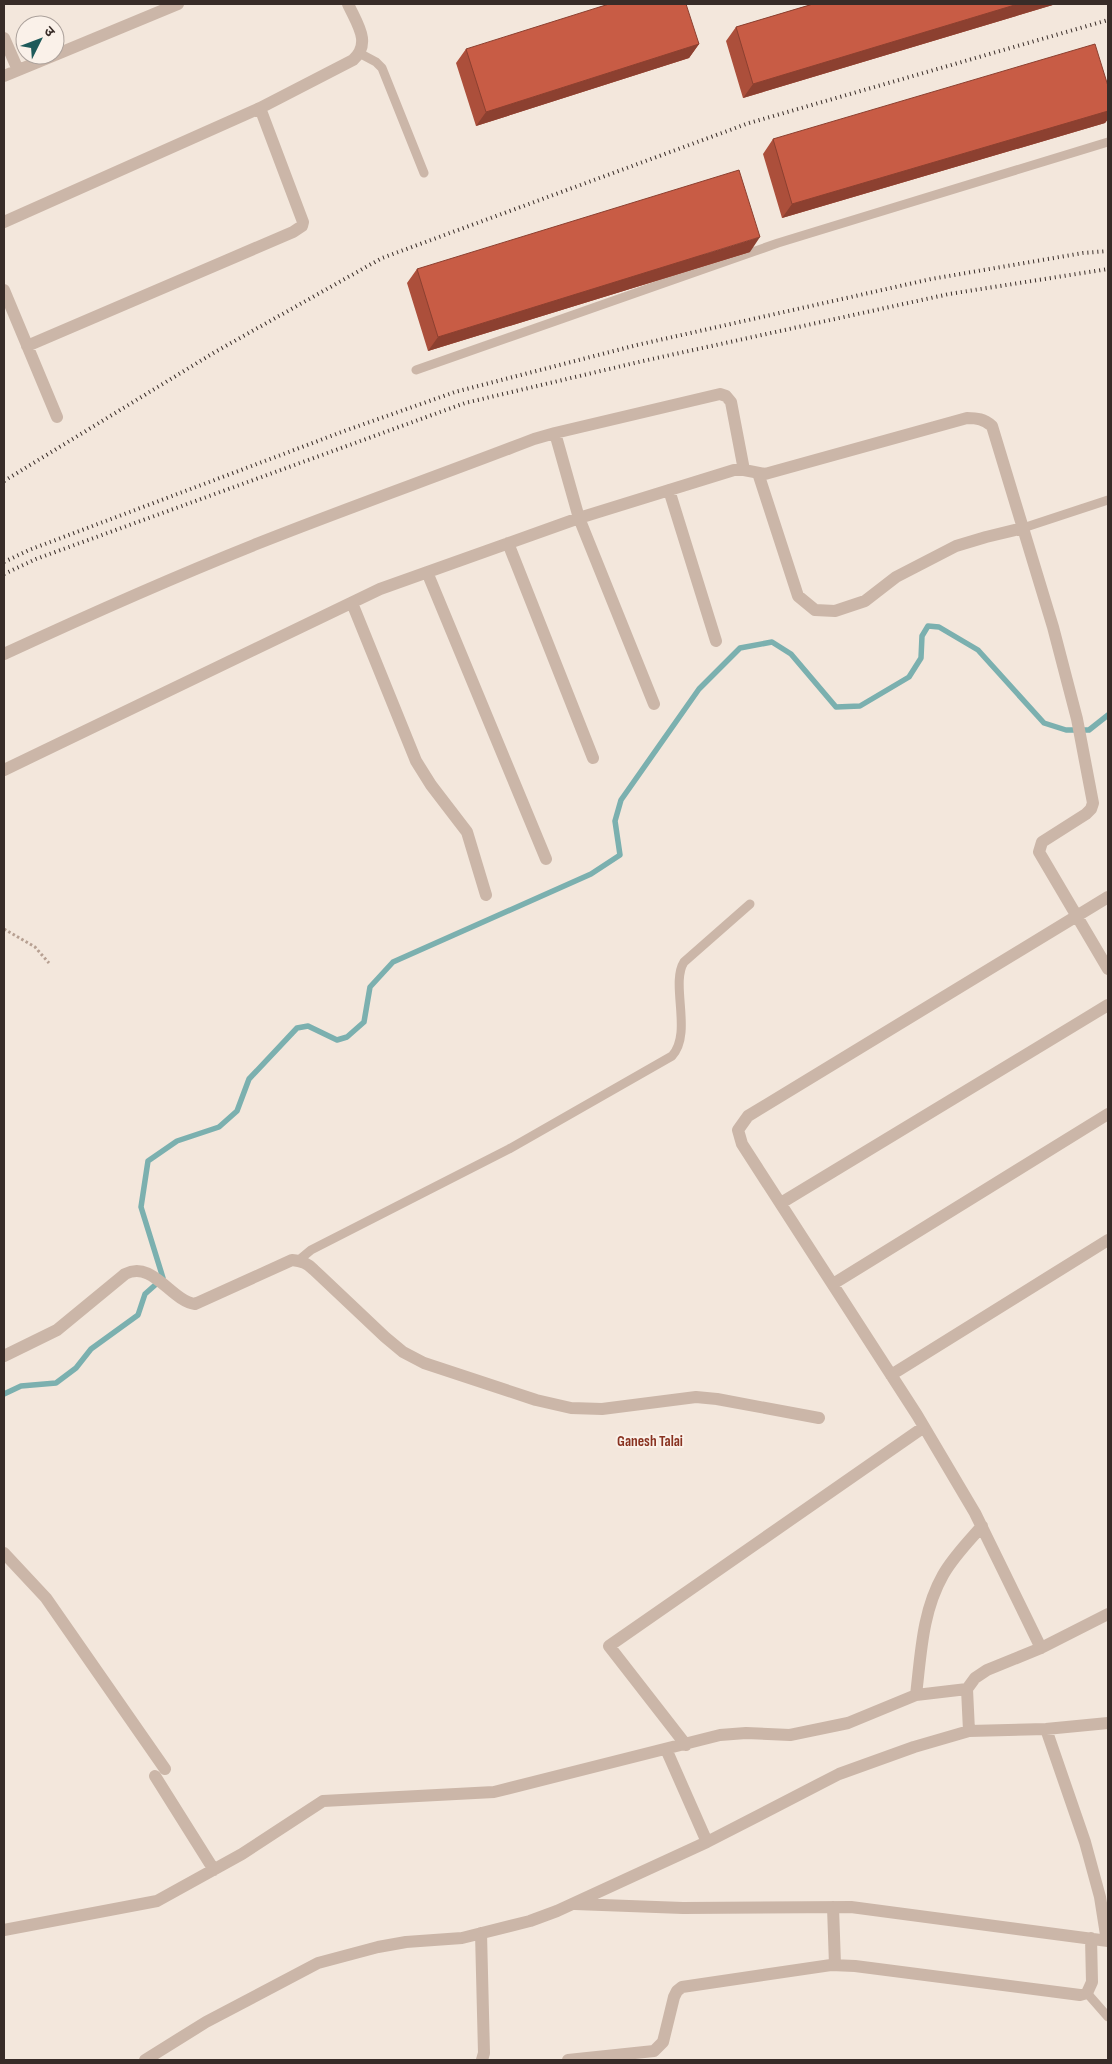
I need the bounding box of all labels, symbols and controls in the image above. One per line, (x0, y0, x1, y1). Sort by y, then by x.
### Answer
north arrow (15, 15, 65, 65)
text: उ (40, 23, 59, 41)
district label: Ganesh Talai (617, 1432, 683, 1451)

